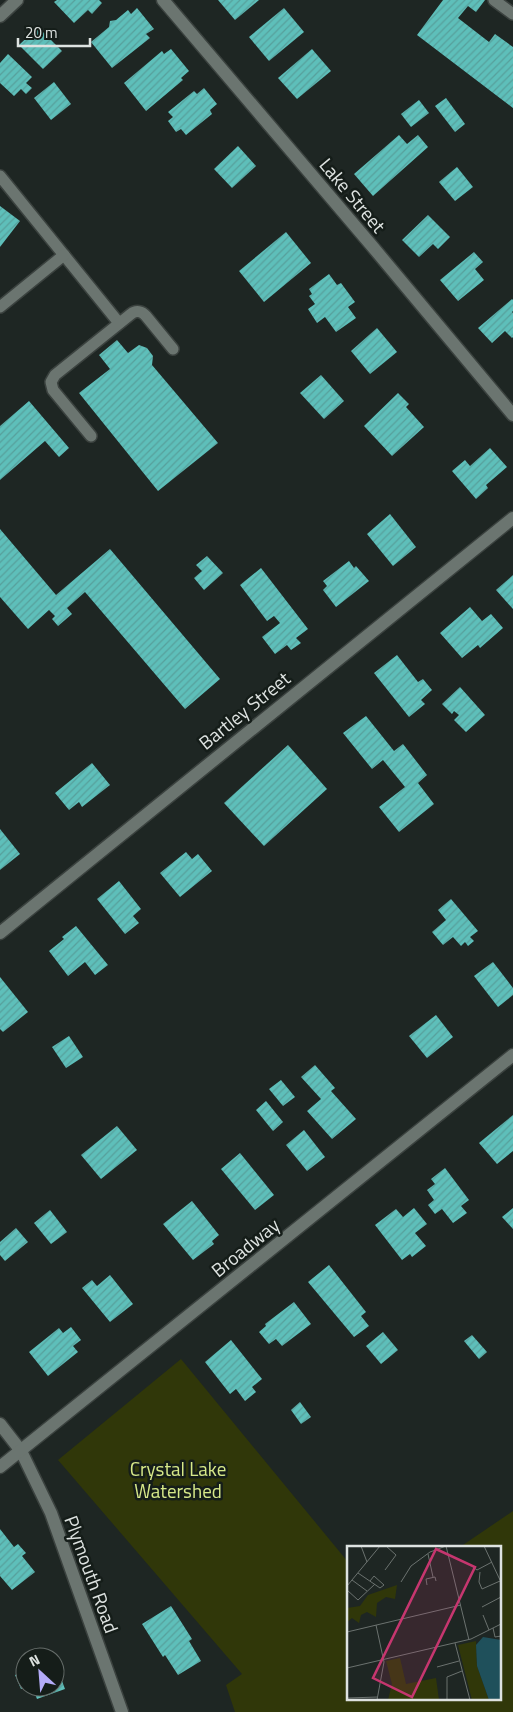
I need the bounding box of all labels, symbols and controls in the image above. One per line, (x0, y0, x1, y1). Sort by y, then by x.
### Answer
scale bar (18, 15, 90, 47)
text: 20 m (25, 21, 58, 44)
street label: Lake Street (313, 151, 393, 239)
street label: Bartley Street (192, 664, 296, 756)
street label: Broadway (205, 1210, 285, 1284)
park label: Crystal Lake Watershed (130, 1454, 226, 1505)
street label: Plymouth Road (57, 1511, 127, 1637)
inset map (347, 1546, 500, 1700)
north arrow (15, 1647, 65, 1697)
text: N (25, 1648, 43, 1671)

